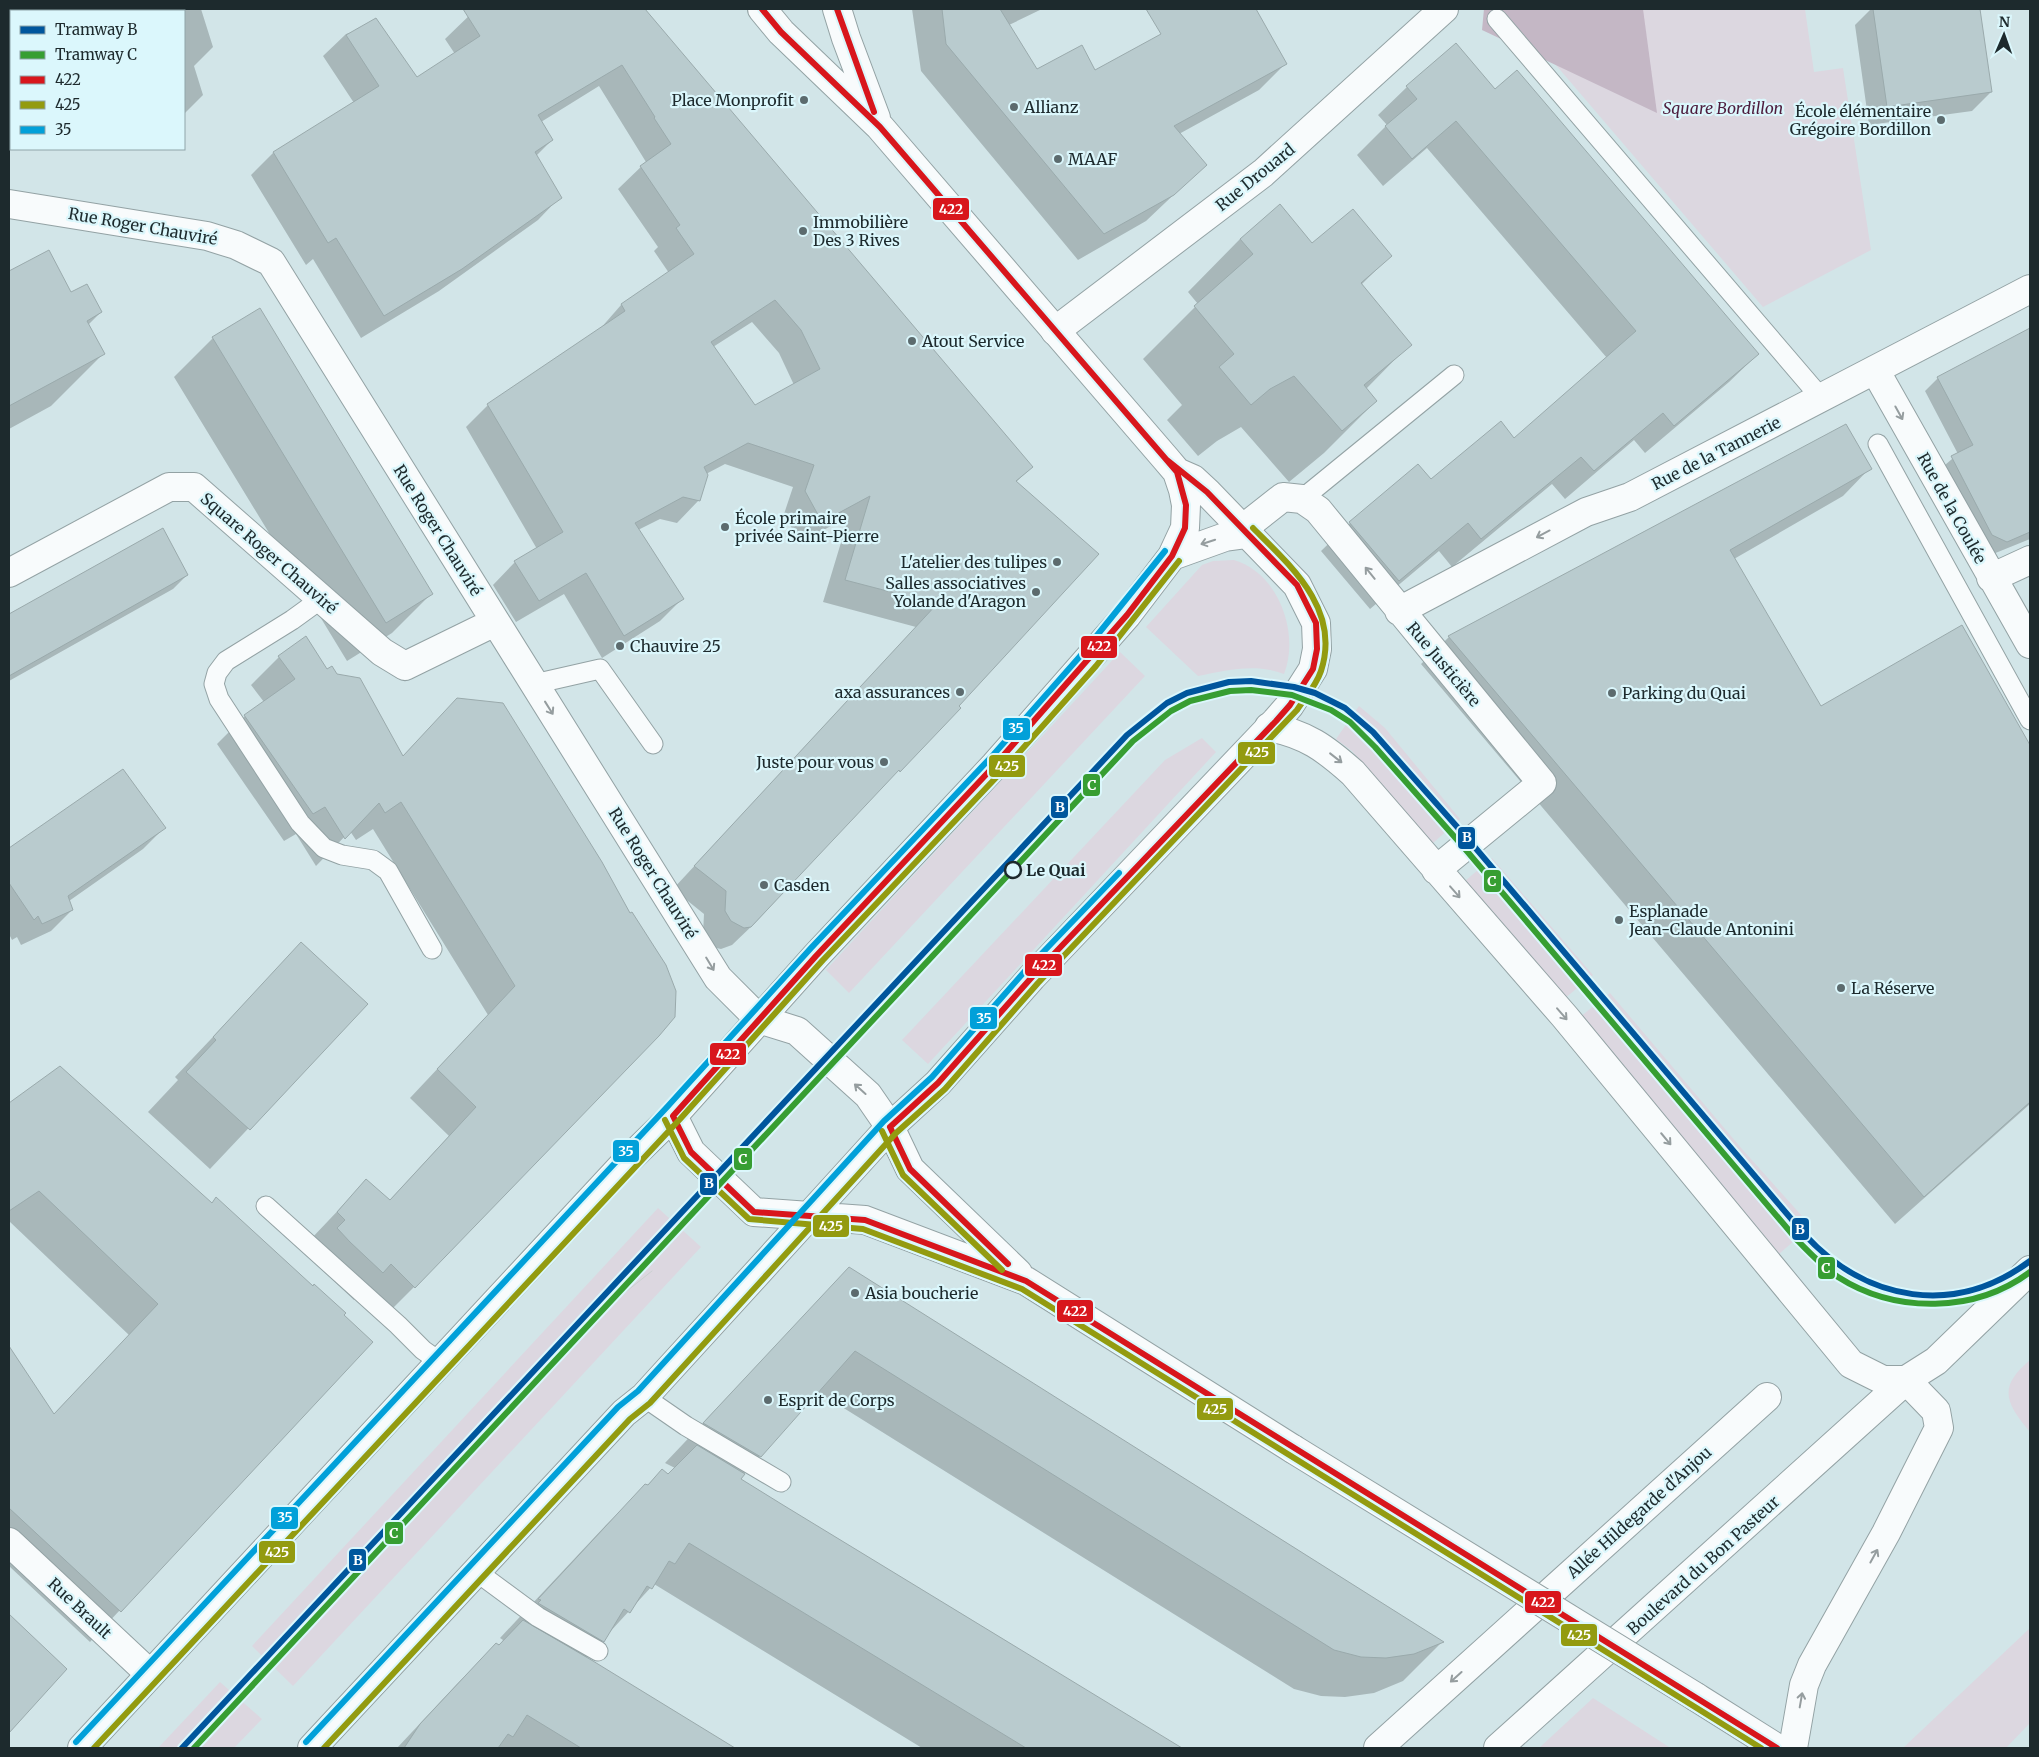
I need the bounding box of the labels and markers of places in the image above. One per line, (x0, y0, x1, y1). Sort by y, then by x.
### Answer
place label: Place Monprofit (672, 90, 795, 110)
marker: Place Monprofit (798, 94, 810, 106)
place label: Allianz (1023, 97, 1079, 117)
marker: Allianz (1008, 101, 1020, 113)
place label: École élémentaire Grégoire Bordillon (1790, 101, 1931, 139)
marker: École élémentaire Grégoire Bordillon (1935, 114, 1947, 126)
place label: MAAF (1068, 149, 1118, 169)
marker: MAAF (1052, 153, 1064, 165)
place label: Immobilière Des 3 Rives (813, 212, 908, 250)
marker: Immobilière Des 3 Rives (797, 225, 809, 237)
place label: Atout Service (921, 331, 1024, 351)
marker: Atout Service (906, 335, 918, 347)
place label: École primaire privée Saint-Pierre (735, 508, 879, 546)
marker: École primaire privée Saint-Pierre (719, 521, 731, 533)
place label: L'atelier des tulipes (901, 552, 1047, 572)
marker: L'atelier des tulipes (1051, 556, 1063, 568)
place label: Salles associatives Yolande d'Aragon (885, 573, 1026, 611)
marker: Salles associatives Yolande d'Aragon (1030, 586, 1042, 598)
place label: Chauvire 25 (630, 636, 721, 656)
marker: Chauvire 25 (614, 640, 626, 652)
place label: axa assurances (835, 682, 950, 702)
place label: Parking du Quai (1622, 683, 1746, 703)
marker: axa assurances (954, 686, 966, 698)
marker: Parking du Quai (1606, 687, 1618, 699)
place label: Juste pour vous (755, 752, 874, 772)
marker: Juste pour vous (878, 756, 890, 768)
place label: Le Quai (1026, 860, 1086, 880)
marker: Le Quai (1004, 861, 1022, 879)
place label: Casden (774, 875, 830, 895)
marker: Casden (758, 879, 770, 891)
place label: Esplanade Jean-Claude Antonini (1628, 901, 1794, 939)
marker: Esplanade Jean-Claude Antonini (1613, 914, 1625, 926)
place label: La Réserve (1851, 978, 1934, 998)
marker: La Réserve (1835, 982, 1847, 994)
place label: Asia boucherie (864, 1283, 978, 1303)
marker: Asia boucherie (849, 1287, 861, 1299)
place label: Esprit de Corps (778, 1390, 895, 1410)
marker: Esprit de Corps (762, 1394, 774, 1406)

